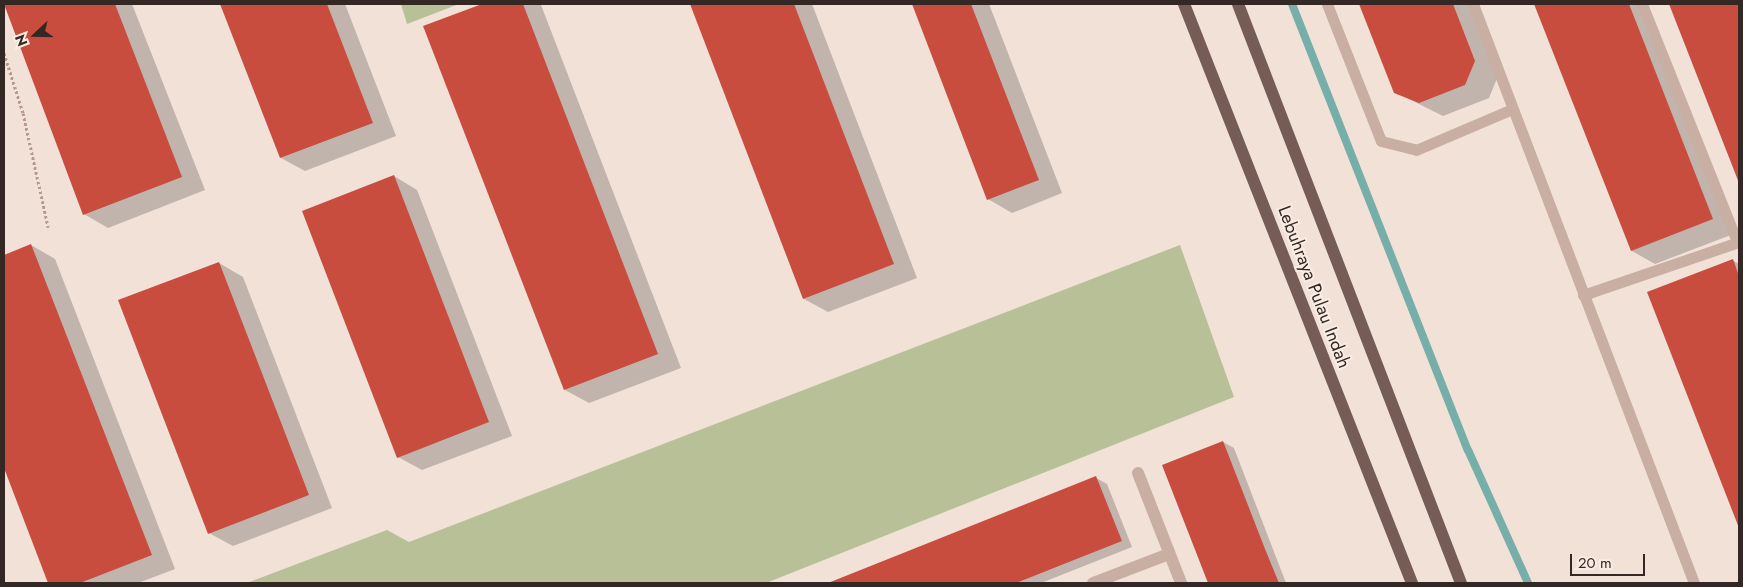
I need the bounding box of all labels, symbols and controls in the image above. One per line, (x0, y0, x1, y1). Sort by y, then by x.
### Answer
north arrow (10, 10, 60, 60)
text: N (10, 32, 32, 49)
street label: Lebuhraya Pulau Indah (1273, 203, 1355, 371)
scale bar (1573, 544, 1648, 576)
text: 20 m (1578, 552, 1612, 574)

